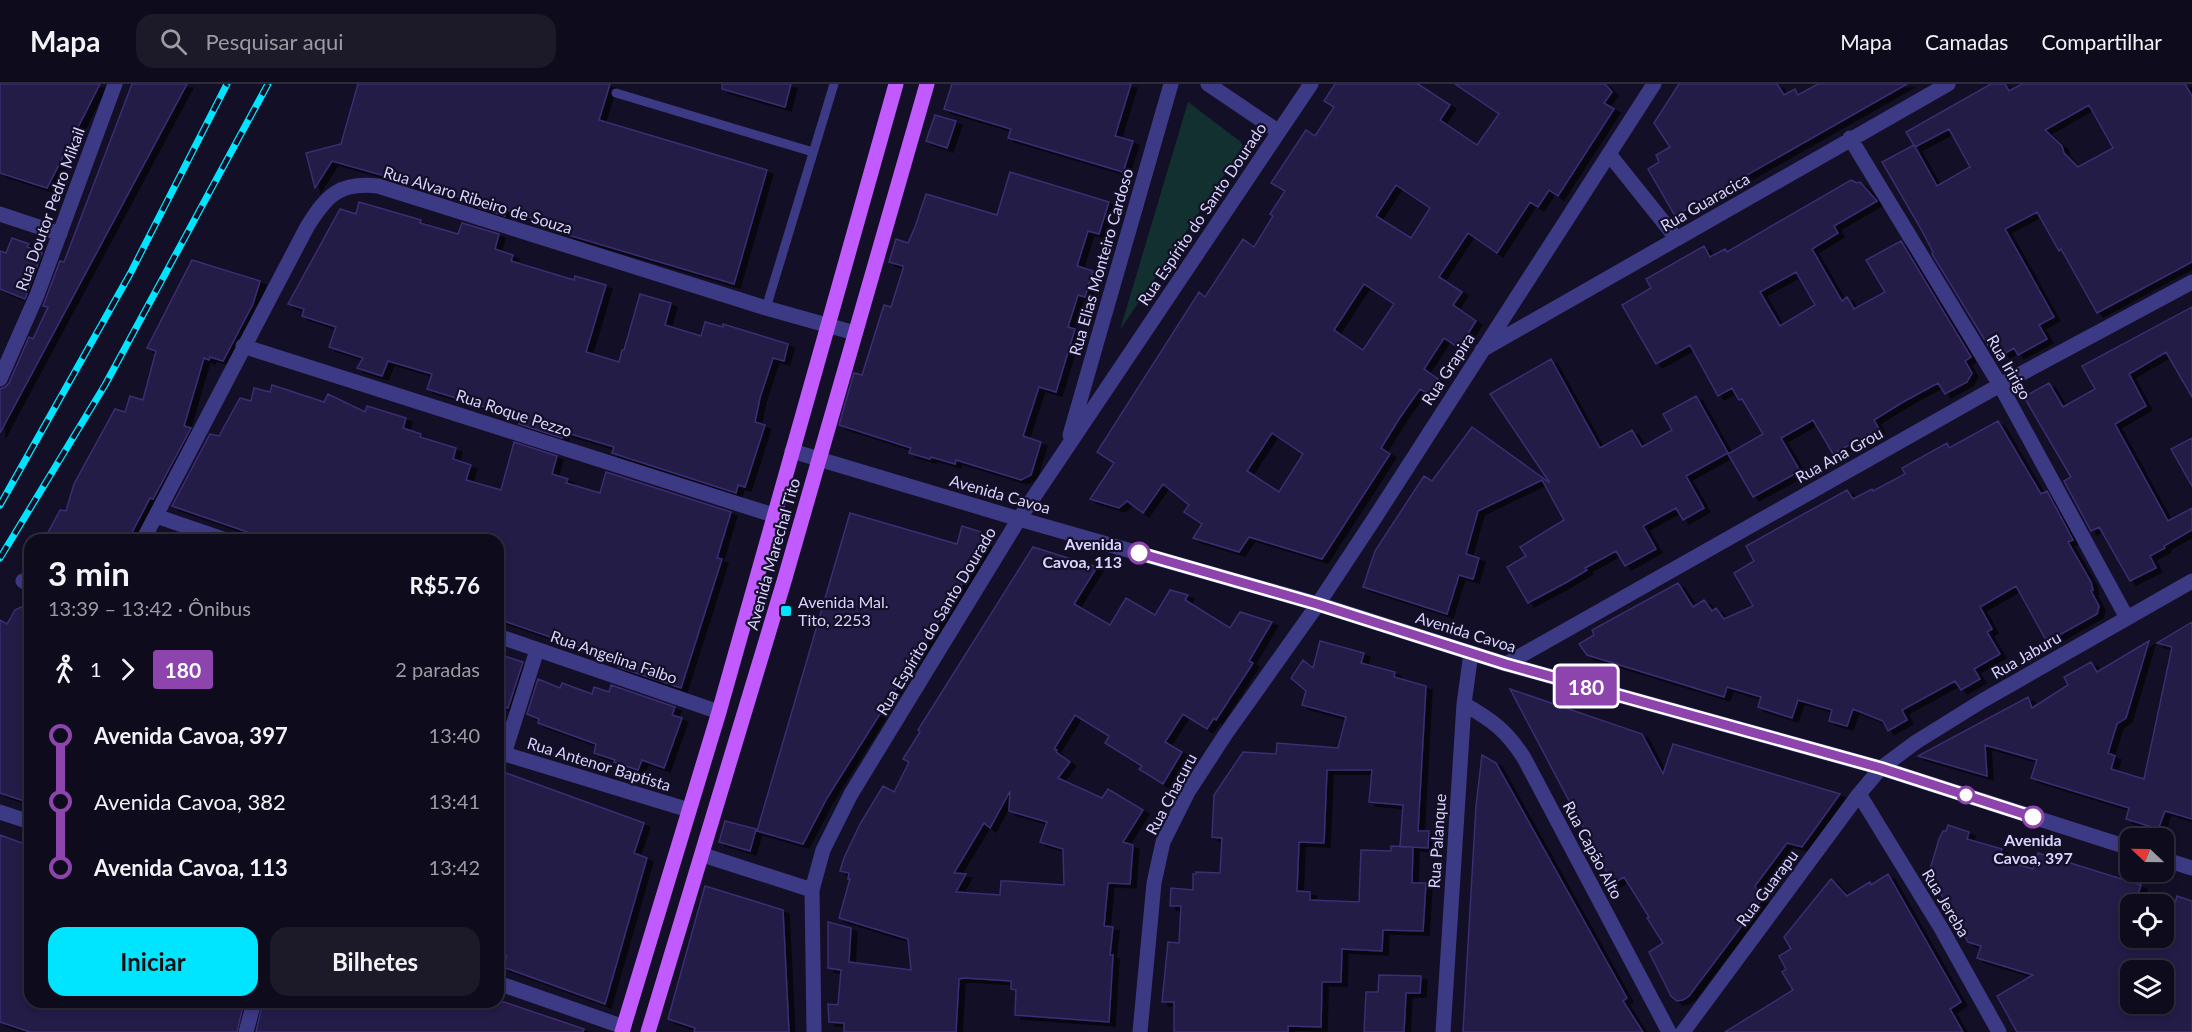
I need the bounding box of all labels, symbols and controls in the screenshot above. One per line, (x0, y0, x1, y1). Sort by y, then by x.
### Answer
search box (136, 14, 556, 68)
text: Mapa (30, 24, 100, 58)
icon: search (157, 25, 190, 58)
text: Pesquisar aqui (205, 28, 344, 55)
text: Mapa (1840, 29, 1892, 54)
text: Camadas (1925, 29, 2008, 54)
text: Compartilhar (2041, 29, 2162, 54)
street label: Rua Espírito do Santo Dourado (1133, 119, 1270, 309)
street label: Rua Doutor Pedro Mikail (11, 124, 88, 293)
street label: Rua Alvaro Ribeiro de Souza (381, 162, 575, 237)
street label: Rua Elias Monteiro Cardoso (1065, 166, 1136, 358)
street label: Rua Guaracica (1657, 168, 1753, 235)
street label: Rua Grapira (1417, 329, 1478, 408)
street label: Rua Iririgo (1983, 331, 2036, 403)
street label: Rua Roque Pezzo (454, 385, 574, 440)
street label: Rua Ana Grou (1792, 423, 1886, 486)
street label: Avenida Cavoa (948, 470, 1053, 517)
street label: Avenida Marechal Tito (742, 476, 803, 632)
street label: Rua Espírito do Santo Dourado (872, 523, 999, 718)
place label: Avenida Cavoa, 113 (1043, 534, 1122, 571)
marker: Avenida Cavoa, 113 (1128, 542, 1150, 564)
text: 3 min (48, 553, 130, 593)
text: R$5.76 (410, 572, 480, 599)
place label: Avenida Mal. Tito, 2253 (798, 592, 889, 629)
text: 13:39 – 13:42 · Ônibus (48, 596, 251, 620)
marker: Avenida Mal. Tito, 2253 (779, 604, 793, 618)
street label: Avenida Cavoa (1414, 607, 1519, 656)
street label: Rua Angelina Falbo (548, 626, 680, 687)
street label: Rua Jaburu (1988, 627, 2064, 682)
icon: walk (48, 653, 81, 686)
icon: forward (111, 653, 144, 686)
text: 1 (90, 657, 102, 681)
text: 180 (165, 657, 201, 682)
text: 2 paradas (395, 657, 480, 681)
line badge: 180 (1552, 666, 1620, 706)
text: 180 (1568, 674, 1604, 699)
text: Avenida Cavoa, 397 (94, 722, 288, 749)
text: 13:40 (429, 723, 480, 747)
street label: Rua Antenor Baptista (525, 733, 673, 794)
street label: Rua Chacuru (1141, 750, 1200, 838)
unlabelled marker (1957, 786, 1975, 804)
text: Avenida Cavoa, 382 (94, 788, 286, 815)
text: 13:41 (429, 789, 480, 813)
street label: Rua Palanque (1424, 793, 1449, 889)
street label: Rua Capão Alto (1560, 798, 1627, 902)
marker: Avenida Cavoa, 397 (2022, 806, 2044, 828)
north arrow (2120, 828, 2174, 882)
map controls (2120, 828, 2174, 1014)
place label: Avenida Cavoa, 397 (1993, 830, 2073, 867)
street label: Rua Guarapu (1732, 846, 1801, 930)
text: Avenida Cavoa, 113 (94, 854, 288, 881)
text: 13:42 (429, 855, 480, 879)
street label: Rua Jereba (1919, 865, 1974, 940)
button: locate (2120, 894, 2174, 948)
button: Iniciar (48, 927, 258, 996)
button: Bilhetes (270, 927, 480, 996)
button: layers (2120, 960, 2174, 1014)

